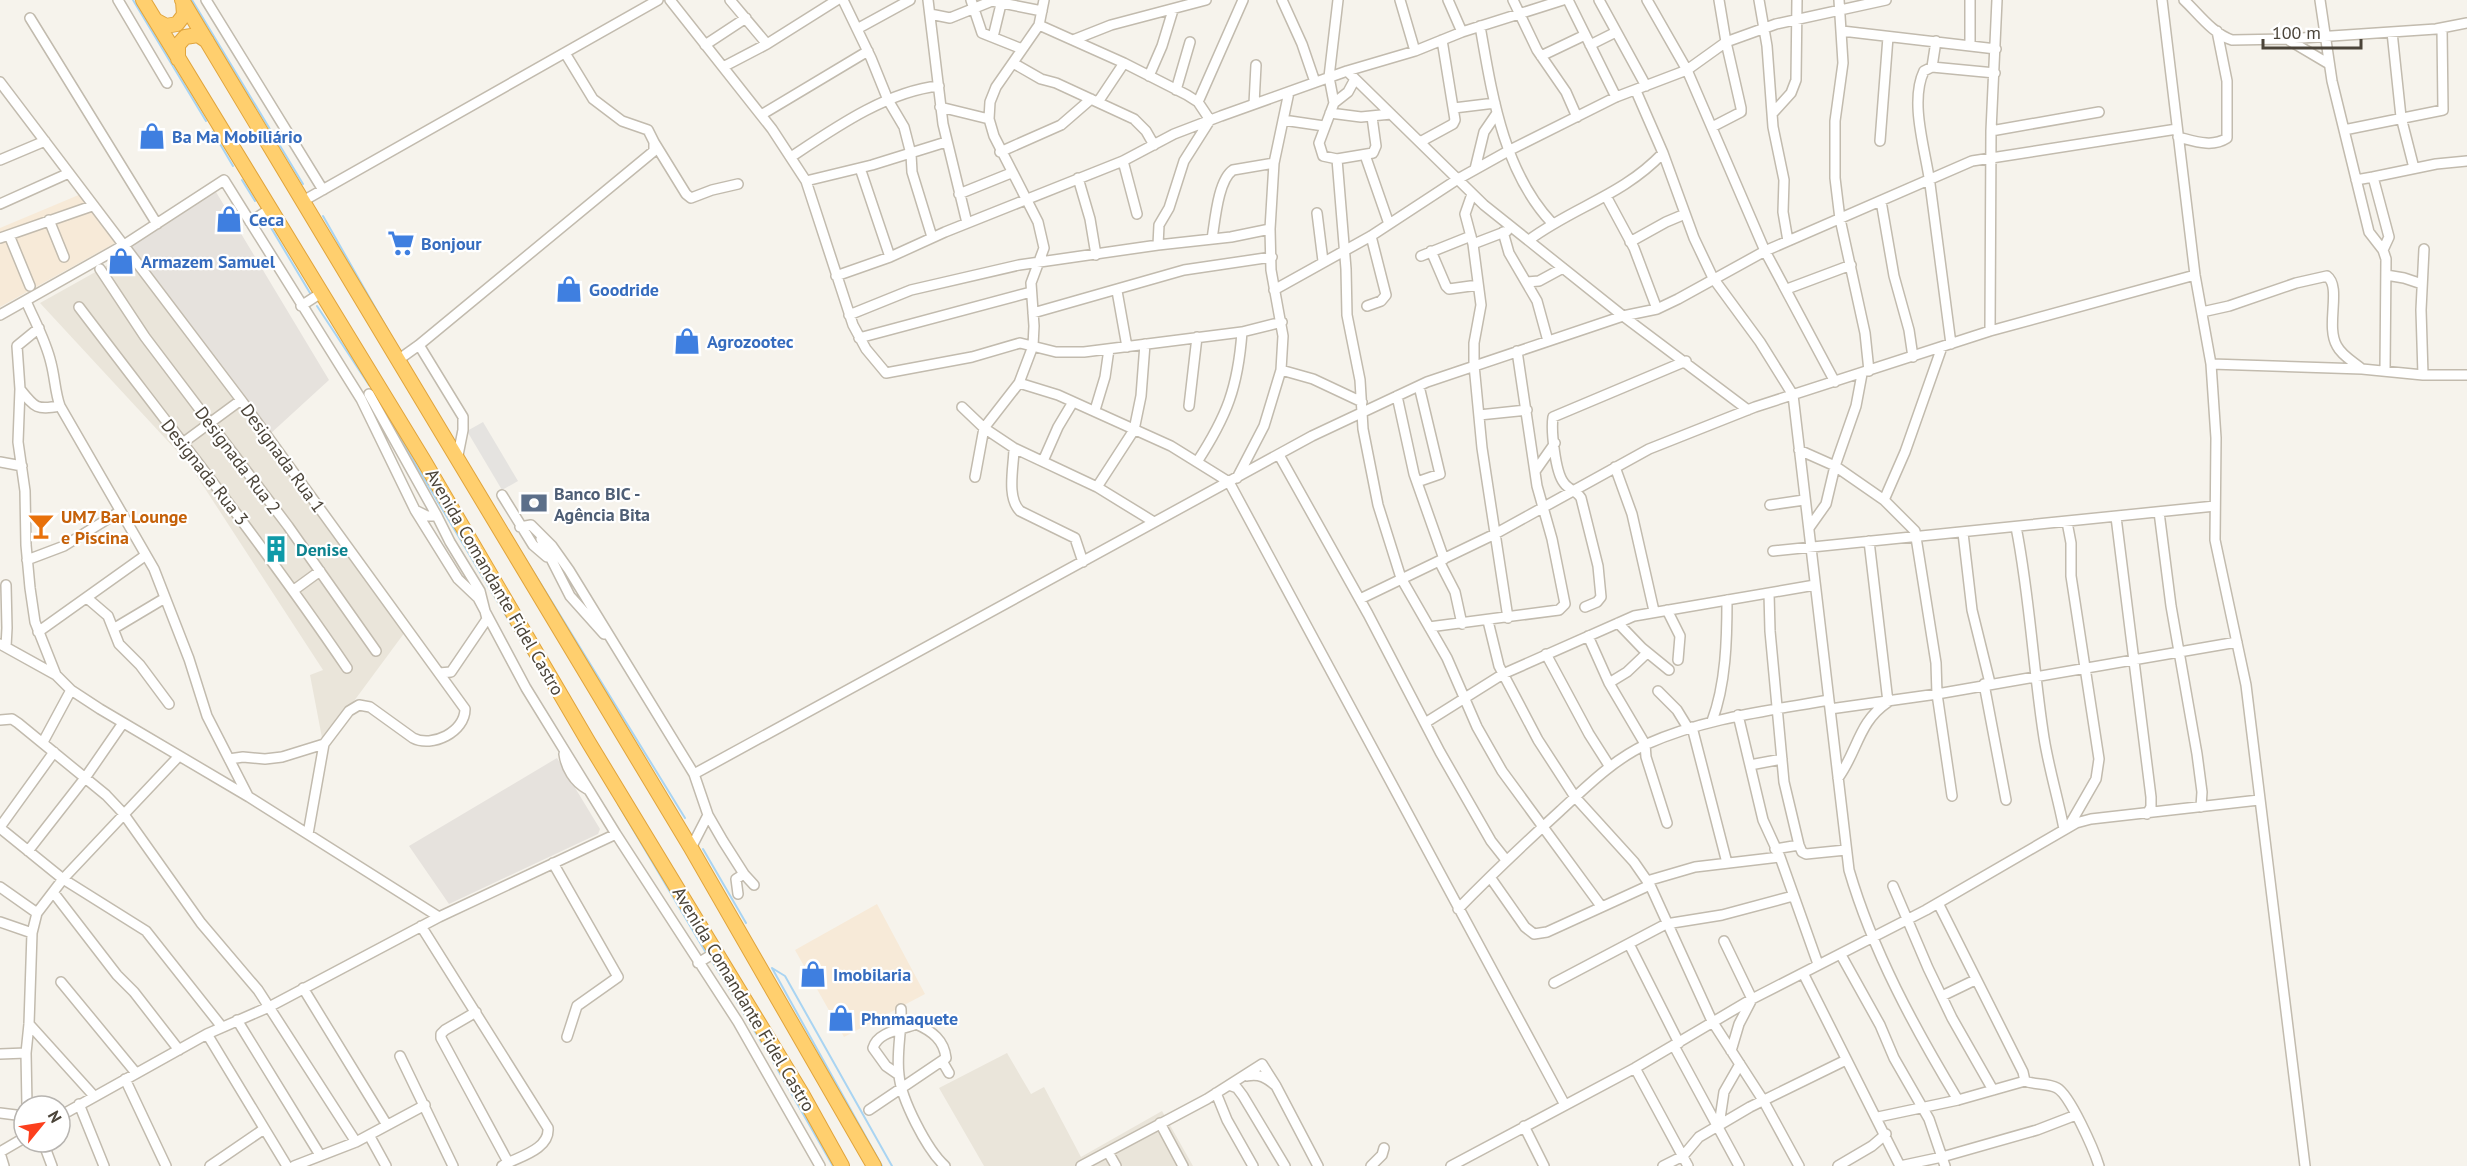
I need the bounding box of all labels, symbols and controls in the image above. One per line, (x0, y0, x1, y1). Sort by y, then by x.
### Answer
scale bar (2263, 12, 2360, 50)
text: 100 m (2272, 21, 2321, 44)
shop icon: Ba Ma Mobiliário (137, 121, 167, 151)
place label: Ba Ma Mobiliário (172, 125, 303, 148)
shop icon: Ceca (214, 204, 244, 234)
place label: Ceca (249, 208, 284, 231)
supermarket icon: Bonjour (386, 228, 416, 258)
place label: Bonjour (421, 232, 482, 255)
shop icon: Armazem Samuel (106, 246, 136, 276)
place label: Armazem Samuel (141, 250, 276, 273)
shop icon: Goodride (554, 274, 584, 304)
place label: Goodride (589, 278, 659, 301)
shop icon: Agrozootec (672, 326, 702, 356)
place label: Agrozootec (707, 330, 794, 353)
street label: Designada Rua 1 (236, 399, 330, 517)
street label: Designada Rua 2 (190, 402, 286, 518)
street label: Designada Rua 3 (156, 414, 254, 530)
street label: Avenida Comandante Fidel Castro (421, 465, 569, 699)
place label: Banco BIC - Agência Bita (554, 482, 650, 526)
bank icon: Banco BIC - Agência Bita (519, 488, 549, 518)
place label: UM7 Bar Lounge e Piscina (61, 505, 188, 549)
bar icon: UM7 Bar Lounge e Piscina (26, 511, 56, 541)
building icon: Denise (261, 534, 291, 564)
place label: Denise (296, 538, 348, 561)
street label: Avenida Comandante Fidel Castro (668, 883, 820, 1115)
shop icon: Imobilaria (798, 959, 828, 989)
place label: Imobilaria (833, 963, 911, 986)
shop icon: Phnmaquete (826, 1003, 856, 1033)
place label: Phnmaquete (861, 1007, 958, 1030)
north arrow (12, 1094, 72, 1154)
text: N (44, 1107, 66, 1126)

